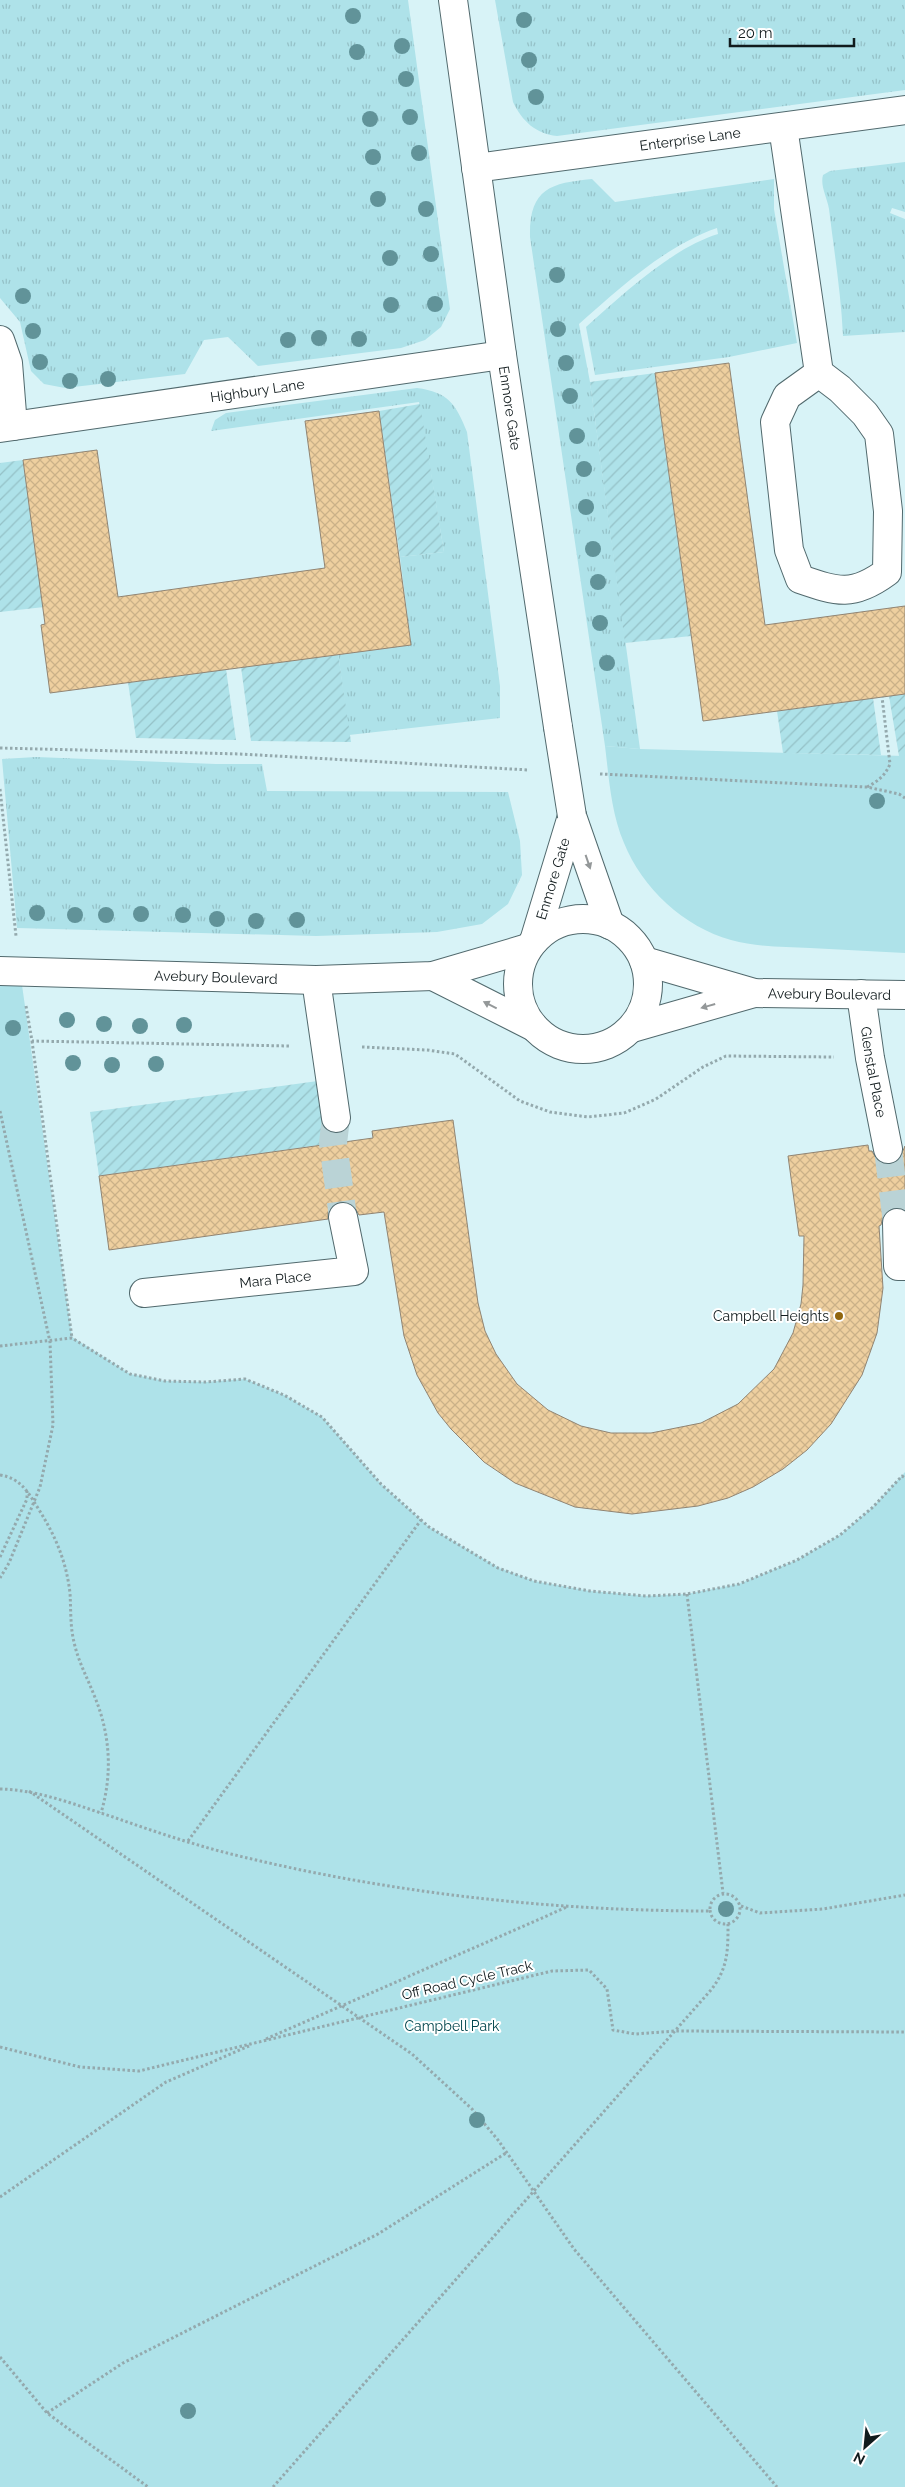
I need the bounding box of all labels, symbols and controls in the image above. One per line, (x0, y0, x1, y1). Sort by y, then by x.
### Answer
scale bar (730, 15, 854, 47)
text: 20 m (738, 24, 773, 42)
street label: Enterprise Lane (639, 124, 741, 154)
street label: Enmore Gate (496, 365, 524, 451)
street label: Highbury Lane (209, 376, 306, 405)
street label: Enmore Gate (533, 836, 573, 922)
one-way arrow (585, 855, 592, 870)
street label: Avebury Boulevard (154, 967, 278, 987)
street label: Avebury Boulevard (768, 985, 891, 1003)
one-way arrow (483, 1001, 497, 1009)
one-way arrow (700, 1002, 715, 1010)
street label: Glenstal Place (858, 1025, 890, 1119)
street label: Mara Place (239, 1268, 312, 1291)
place label: Campbell Heights (713, 1308, 829, 1324)
marker: Campbell Heights (833, 1310, 845, 1322)
street label: Off Road Cycle Track (400, 1957, 535, 2003)
park label: Campbell Park (405, 2018, 500, 2034)
north arrow (840, 2422, 890, 2472)
text: N (851, 2449, 867, 2468)

